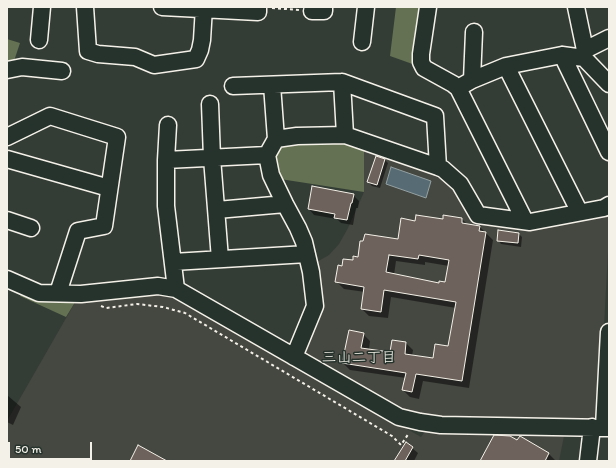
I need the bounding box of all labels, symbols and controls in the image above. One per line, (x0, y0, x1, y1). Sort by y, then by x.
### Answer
district label: 三山二丁目 (322, 349, 396, 367)
scale bar (10, 434, 94, 460)
text: 50 m (15, 442, 41, 456)

